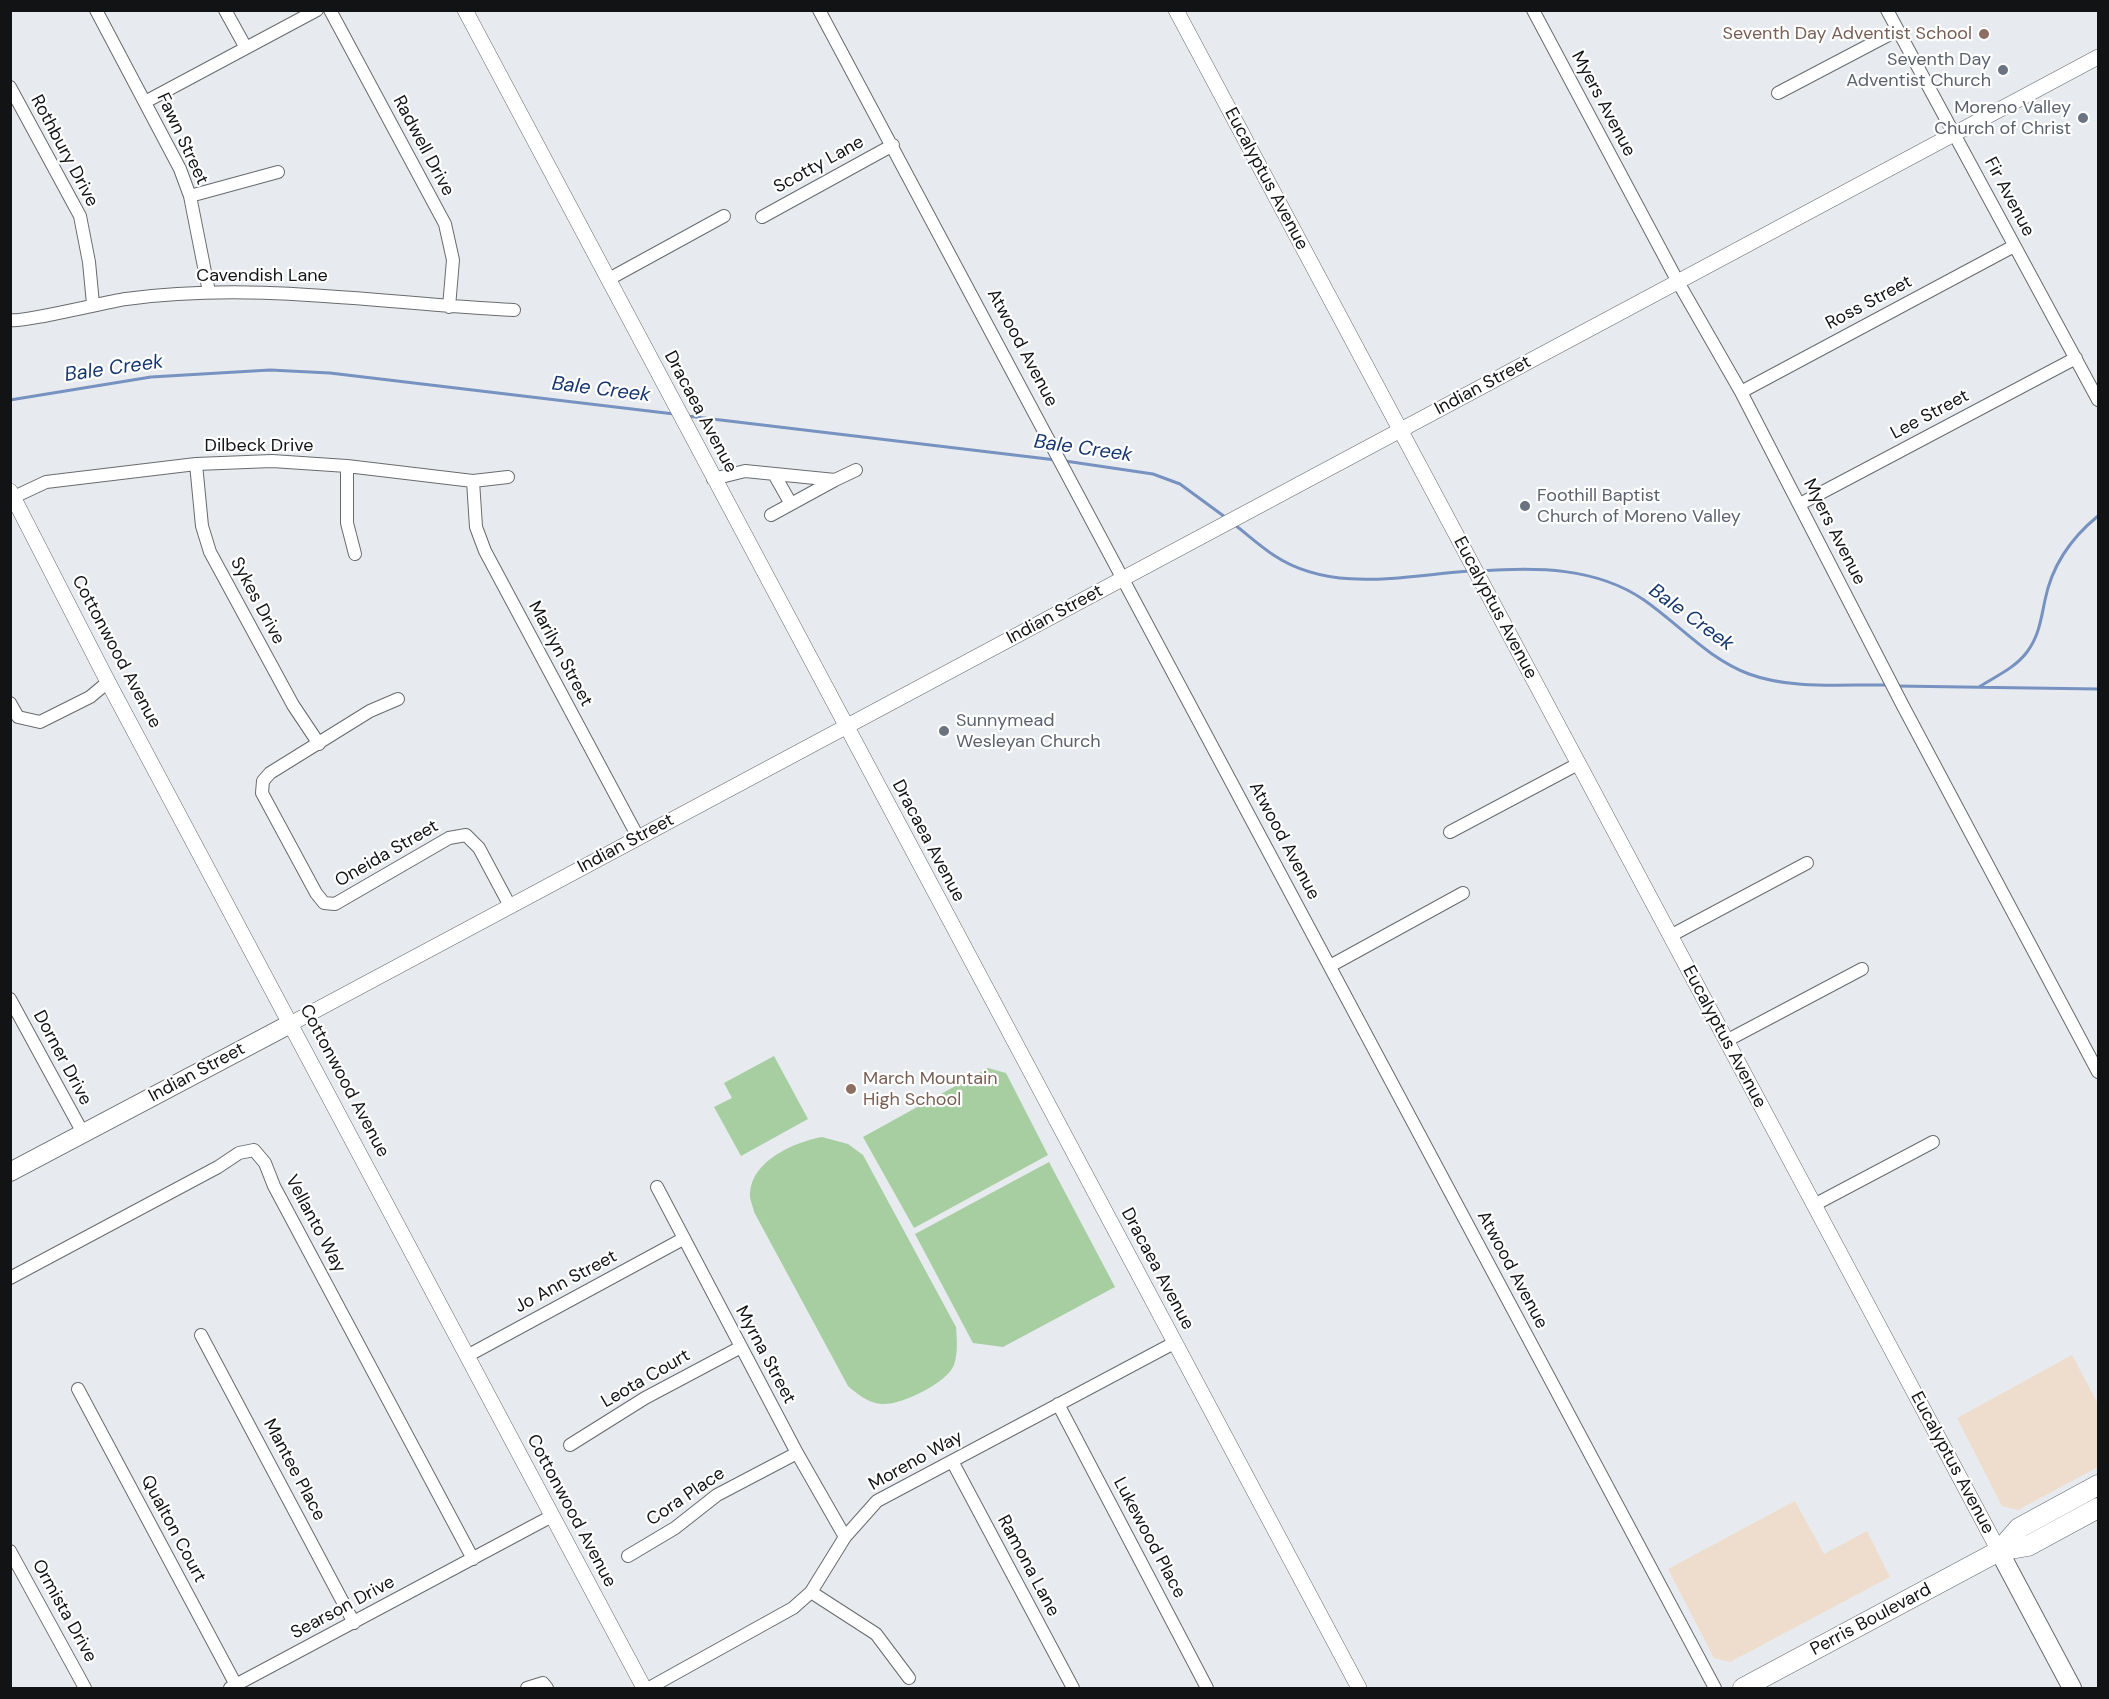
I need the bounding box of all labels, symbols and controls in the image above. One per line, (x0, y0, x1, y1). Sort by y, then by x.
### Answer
place label: Seventh Day Adventist School (1723, 23, 1972, 45)
marker: Seventh Day Adventist School (1977, 27, 1991, 41)
street label: Myers Avenue (1566, 48, 1640, 160)
place label: Seventh Day Adventist Church (1846, 49, 1991, 92)
marker: Seventh Day Adventist Church (1996, 63, 2010, 77)
street label: Fawn Street (151, 90, 213, 188)
street label: Rothbury Drive (25, 91, 103, 211)
street label: Radwell Drive (388, 92, 458, 200)
place label: Moreno Valley Church of Christ (1934, 97, 2071, 140)
street label: Eucalyptus Avenue (1219, 104, 1313, 254)
marker: Moreno Valley Church of Christ (2076, 111, 2090, 125)
street label: Scotty Lane (770, 131, 868, 199)
street label: Fir Avenue (1979, 154, 2039, 240)
street label: Cavendish Lane (196, 265, 328, 287)
street label: Ross Street (1822, 271, 1916, 335)
street label: Atwood Avenue (982, 285, 1062, 411)
street label: Dracaea Avenue (659, 347, 741, 477)
water label: Bale Creek (63, 350, 165, 388)
street label: Indian Street (1431, 352, 1535, 420)
water label: Bale Creek (550, 372, 652, 408)
street label: Lee Street (1887, 385, 1973, 445)
water label: Bale Creek (1032, 430, 1134, 468)
street label: Dilbeck Drive (205, 435, 313, 457)
street label: Myers Avenue (1798, 475, 1870, 589)
place label: Foothill Baptist Church of Moreno Valley (1537, 485, 1741, 528)
marker: Foothill Baptist Church of Moreno Valley (1518, 499, 1532, 513)
street label: Eucalyptus Avenue (1448, 533, 1542, 683)
street label: Sykes Drive (225, 554, 289, 648)
street label: Cottonwood Avenue (67, 572, 165, 732)
water label: Bale Creek (1644, 579, 1738, 657)
street label: Indian Street (1003, 581, 1107, 649)
street label: Marilyn Street (523, 598, 597, 710)
place label: Sunnymead Wesleyan Church (956, 710, 1101, 752)
marker: Sunnymead Wesleyan Church (937, 724, 951, 738)
street label: Dracaea Avenue (887, 776, 969, 906)
street label: Atwood Avenue (1244, 778, 1324, 904)
street label: Indian Street (574, 810, 678, 878)
street label: Oneida Street (332, 816, 442, 892)
street label: Eucalyptus Avenue (1677, 962, 1771, 1112)
street label: Cottonwood Avenue (295, 1001, 393, 1161)
street label: Dorner Drive (28, 1007, 96, 1109)
street label: Indian Street (145, 1039, 249, 1107)
place label: March Mountain High School (863, 1068, 998, 1110)
marker: March Mountain High School (844, 1082, 858, 1096)
street label: Vellanto Way (280, 1171, 350, 1277)
street label: Dracaea Avenue (1116, 1204, 1198, 1334)
street label: Atwood Avenue (1472, 1207, 1552, 1333)
street label: Jo Ann Street (511, 1246, 621, 1318)
street label: Myrna Street (730, 1302, 800, 1408)
street label: Leota Court (598, 1345, 694, 1413)
street label: Eucalyptus Avenue (1905, 1388, 1999, 1538)
street label: Mantee Place (258, 1415, 330, 1525)
street label: Moreno Way (865, 1426, 967, 1496)
street label: Cottonwood Avenue (522, 1431, 620, 1591)
street label: Cora Place (643, 1463, 729, 1531)
street label: Qualton Court (136, 1472, 210, 1586)
street label: Lukewood Place (1108, 1474, 1190, 1602)
street label: Ramona Lane (992, 1512, 1064, 1620)
street label: Ormista Drive (27, 1556, 101, 1666)
street label: Searson Drive (287, 1572, 399, 1644)
street label: Perris Boulevard (1807, 1579, 1935, 1661)

